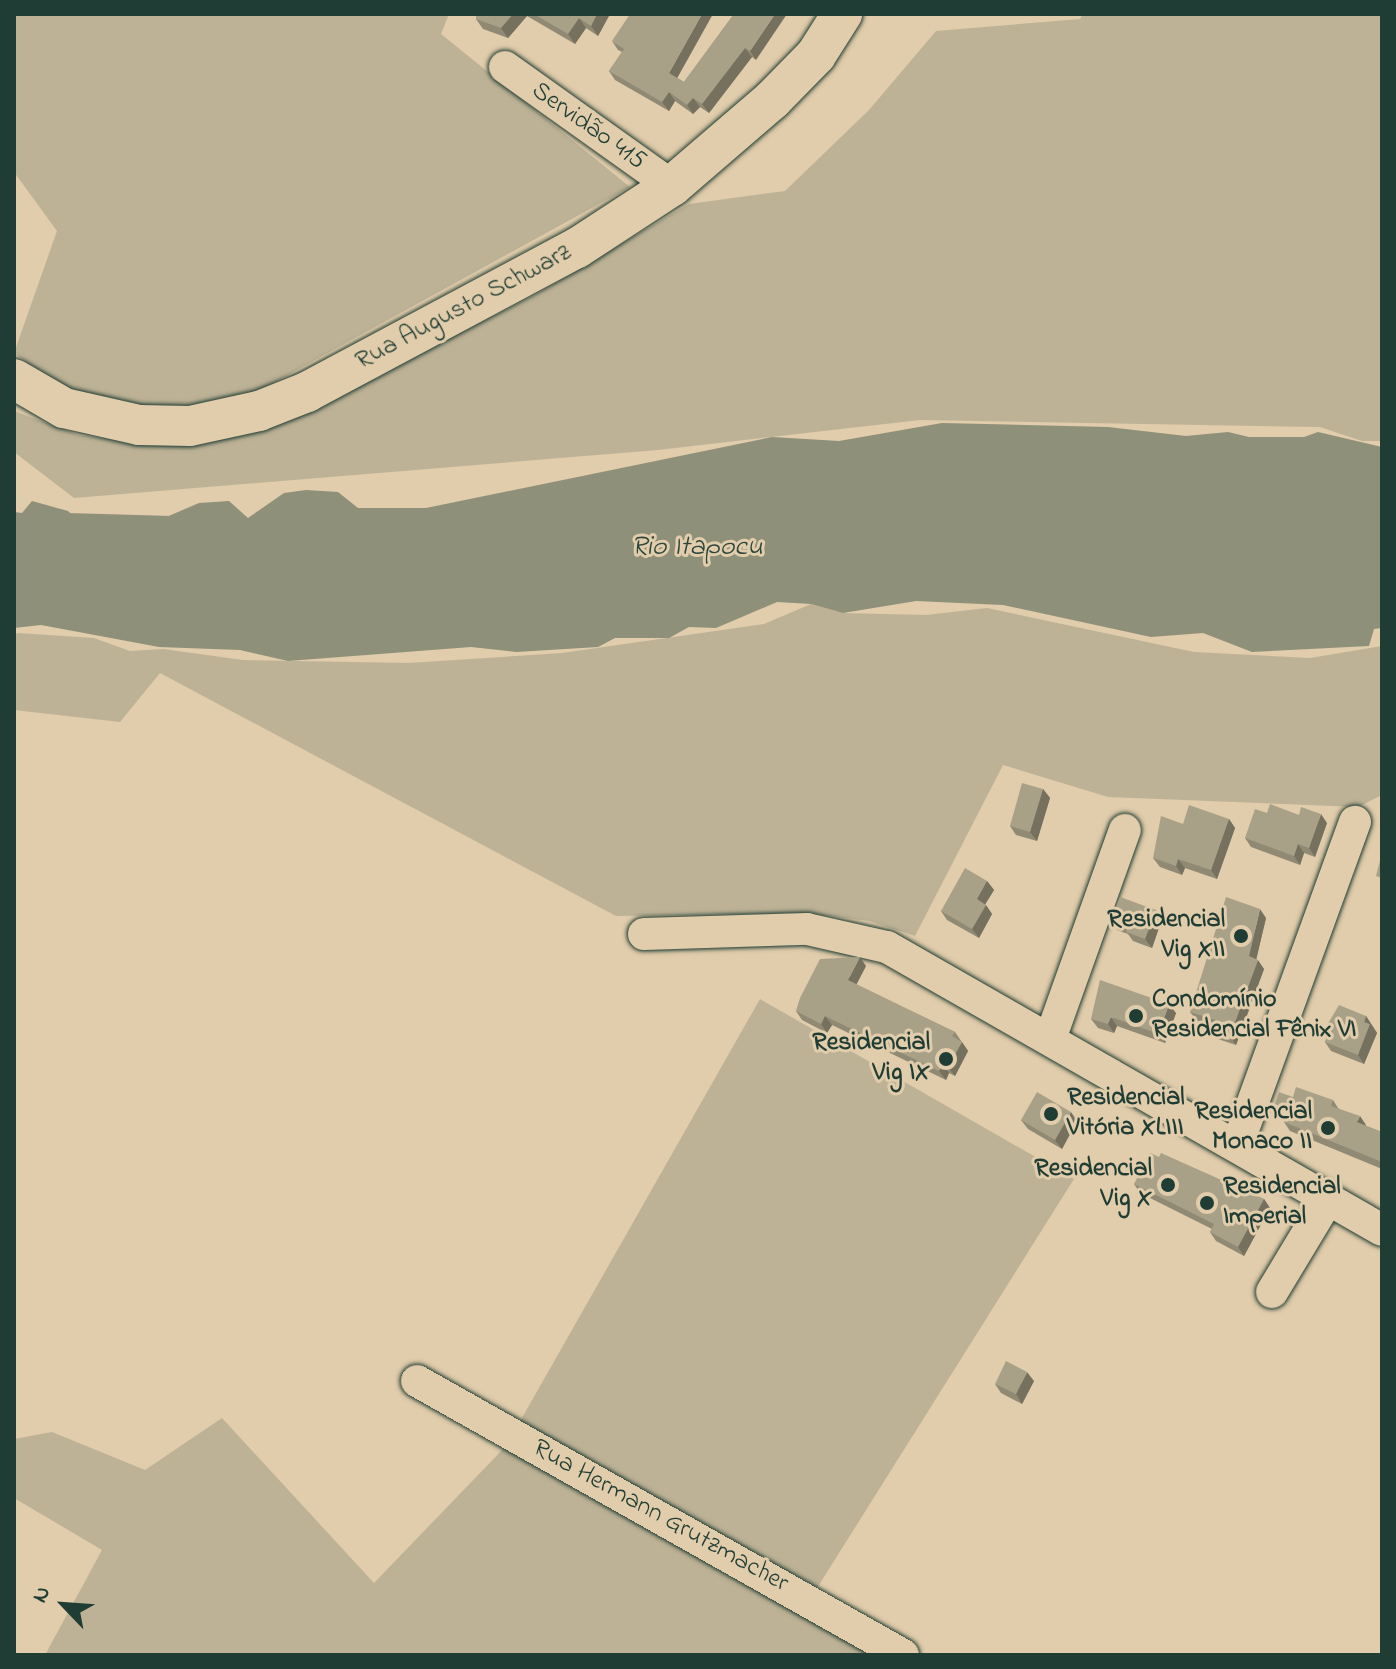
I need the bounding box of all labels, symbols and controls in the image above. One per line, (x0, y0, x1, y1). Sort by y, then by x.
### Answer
street label: Servidão 415 (525, 76, 651, 178)
street label: Rua Augusto Schwarz (351, 238, 577, 378)
water label: Rio Itapocu (631, 531, 763, 565)
place label: Residencial Vig XII (1107, 905, 1225, 966)
marker: Residencial Vig XII (1232, 927, 1250, 945)
place label: Condomínio Residencial Fênix VI (1152, 985, 1356, 1046)
marker: Condomínio Residencial Fênix VI (1127, 1007, 1145, 1025)
place label: Residencial Vig IX (812, 1028, 930, 1090)
marker: Residencial Vig IX (937, 1050, 955, 1068)
place label: Residencial Vitória XLIII (1067, 1083, 1185, 1144)
place label: Residencial Monaco II (1194, 1097, 1312, 1158)
marker: Residencial Vitória XLIII (1042, 1105, 1060, 1123)
marker: Residencial Monaco II (1319, 1119, 1337, 1137)
place label: Residencial Vig X (1034, 1154, 1152, 1216)
place label: Residencial Imperial (1223, 1172, 1341, 1234)
marker: Residencial Vig X (1159, 1176, 1177, 1194)
marker: Residencial Imperial (1198, 1194, 1216, 1212)
street label: Rua Hermann Grutzmacher (527, 1434, 793, 1600)
north arrow (24, 1565, 104, 1645)
text: N (25, 1581, 60, 1608)

